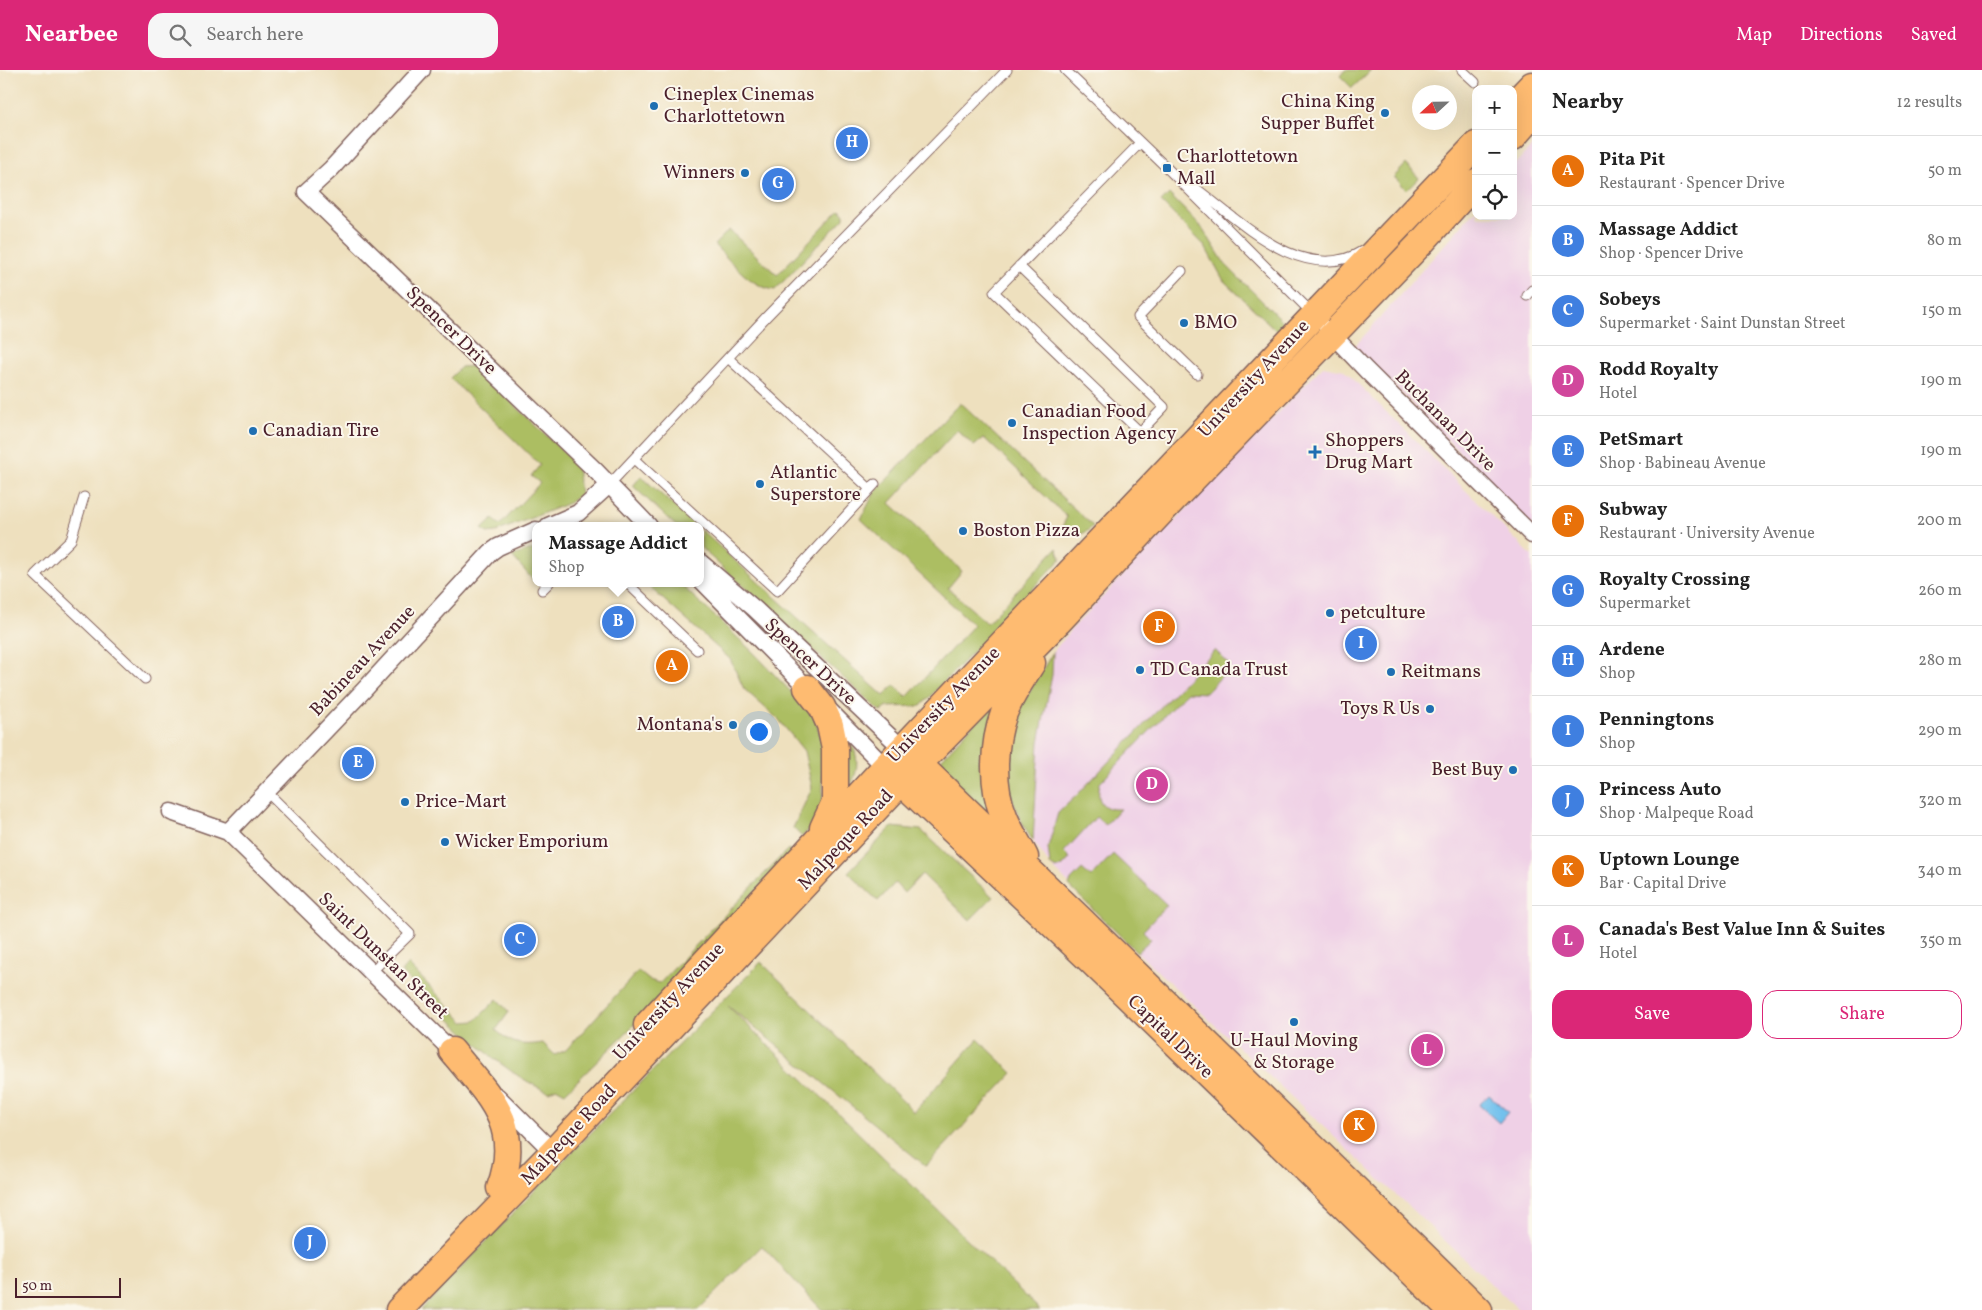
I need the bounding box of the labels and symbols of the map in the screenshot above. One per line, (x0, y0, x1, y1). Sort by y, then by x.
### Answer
place label: Cineplex Cinemas Charlottetown (664, 82, 814, 130)
north arrow (1412, 85, 1457, 130)
place label: China King Supper Buffet (1260, 89, 1375, 137)
marker: Cineplex Cinemas Charlottetown (648, 100, 660, 112)
marker: China King Supper Buffet (1379, 107, 1391, 119)
pin: H (836, 124, 868, 162)
place label: Charlottetown Mall (1177, 144, 1298, 192)
place label: Winners (663, 160, 735, 186)
marker: Charlottetown Mall (1161, 162, 1173, 174)
pin: G (762, 165, 794, 203)
marker: Winners (739, 167, 751, 179)
street label: Spencer Drive (400, 281, 502, 381)
place label: BMO (1194, 310, 1237, 336)
street label: University Avenue (1192, 314, 1316, 444)
marker: BMO (1178, 317, 1190, 329)
street label: Buchanan Drive (1389, 365, 1501, 477)
place label: Canadian Food Inspection Agency (1022, 399, 1176, 447)
marker: Canadian Food Inspection Agency (1006, 417, 1018, 429)
place label: Canadian Tire (263, 418, 379, 444)
marker: Canadian Tire (247, 425, 259, 437)
place label: Shoppers Drug Mart (1325, 428, 1413, 476)
marker: Shoppers Drug Mart (1309, 446, 1321, 458)
place label: Atlantic Superstore (770, 460, 861, 508)
marker: Atlantic Superstore (754, 478, 766, 490)
place label: Boston Pizza (973, 518, 1080, 544)
marker: Boston Pizza (957, 525, 969, 537)
street label: Babineau Avenue (304, 600, 422, 722)
place label: petculture (1340, 600, 1426, 626)
pin: B (602, 603, 634, 641)
marker: petculture (1324, 607, 1336, 619)
pin: F (1143, 608, 1175, 646)
street label: Spencer Drive (758, 612, 862, 712)
pin: I (1345, 625, 1377, 663)
street label: University Avenue (882, 641, 1006, 769)
pin: A (656, 647, 688, 685)
place label: TD Canada Trust (1150, 657, 1289, 683)
place label: Reitmans (1401, 659, 1481, 685)
marker: TD Canada Trust (1134, 664, 1146, 676)
marker: Reitmans (1385, 666, 1397, 678)
place label: Toys R Us (1340, 696, 1420, 722)
marker: Toys R Us (1424, 703, 1436, 715)
place label: Montana's (637, 712, 723, 738)
marker: Montana's (727, 719, 739, 731)
your location (746, 719, 772, 745)
pin: E (342, 744, 374, 782)
place label: Best Buy (1431, 757, 1503, 783)
marker: Best Buy (1507, 764, 1519, 776)
pin: D (1136, 766, 1168, 804)
street label: Malpeque Road (792, 784, 900, 896)
place label: Price-Mart (415, 789, 507, 815)
marker: Price-Mart (399, 796, 411, 808)
place label: Wicker Emporium (455, 829, 609, 855)
marker: Wicker Emporium (439, 836, 451, 848)
street label: Saint Dunstan Street (312, 887, 454, 1026)
pin: C (504, 921, 536, 959)
street label: University Avenue (607, 937, 731, 1067)
street label: Capital Drive (1121, 989, 1219, 1085)
marker: U-Haul Moving & Storage (1288, 1016, 1300, 1028)
place label: U-Haul Moving & Storage (1230, 1028, 1358, 1076)
pin: L (1411, 1031, 1443, 1069)
street label: Malpeque Road (515, 1079, 623, 1191)
pin: K (1343, 1107, 1375, 1145)
pin: J (294, 1224, 326, 1262)
scale bar (15, 1275, 121, 1298)

